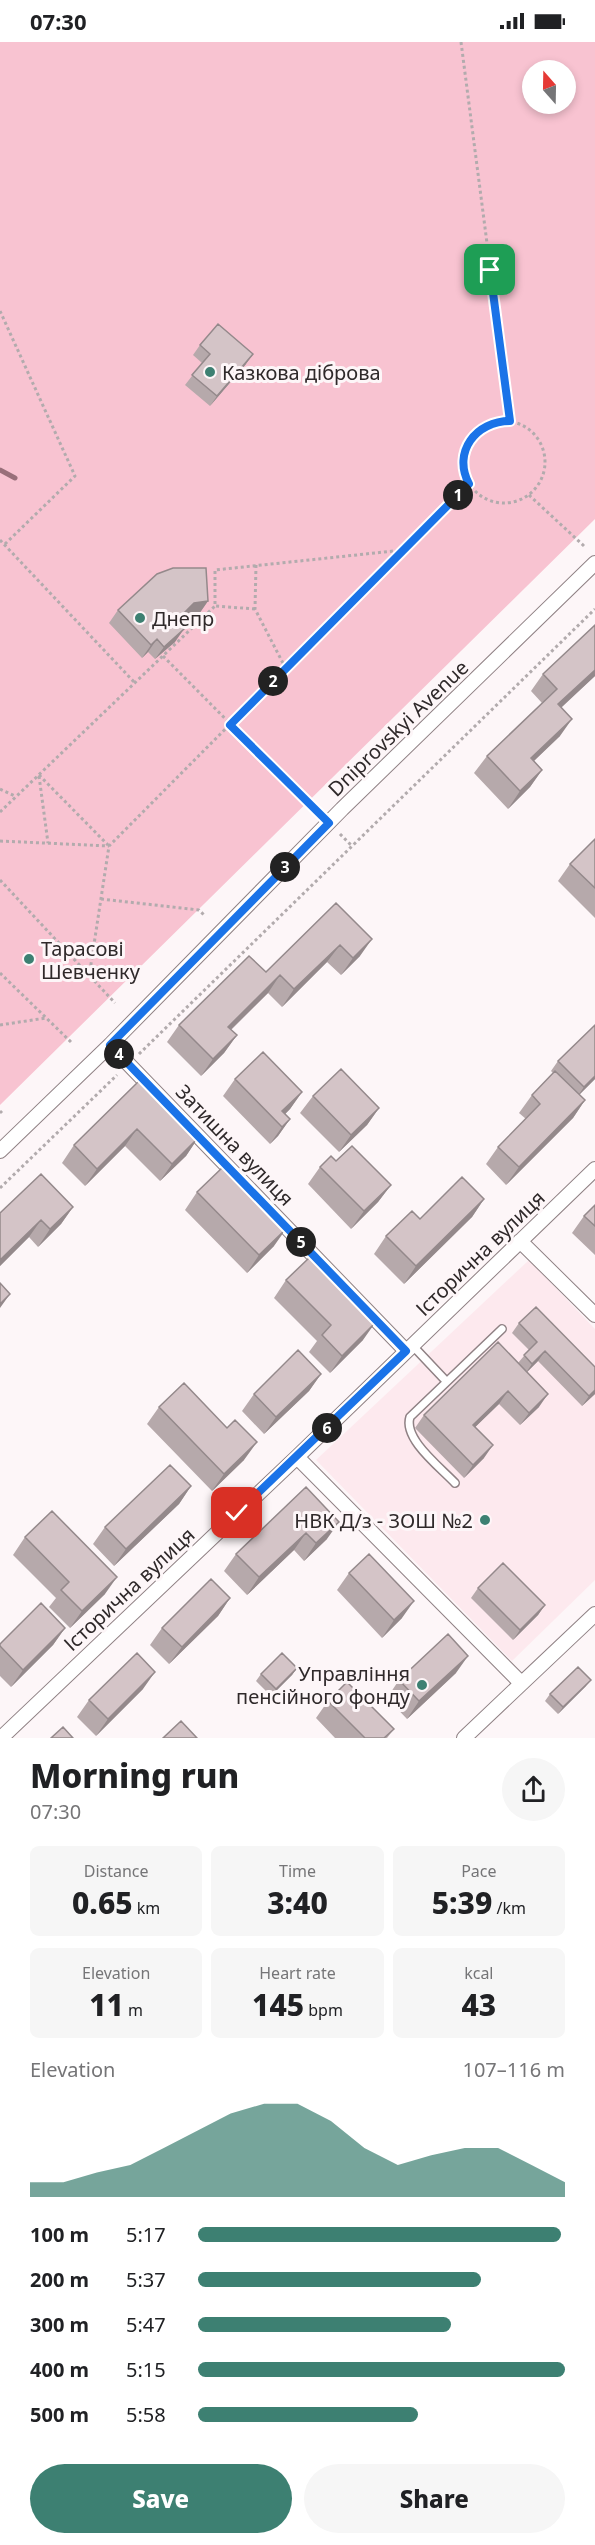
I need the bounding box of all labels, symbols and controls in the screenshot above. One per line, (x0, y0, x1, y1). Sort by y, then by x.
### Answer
text: 07:30 (30, 6, 87, 36)
north arrow (522, 60, 576, 114)
map controls (522, 60, 576, 114)
pin (464, 244, 515, 295)
icon: arrive (473, 253, 506, 286)
place label: Казкова дiброва (222, 359, 381, 386)
marker: Казкова дiброва (203, 365, 217, 379)
pin: 1 (443, 480, 473, 510)
text: 1 (453, 484, 463, 506)
place label: Днепр (152, 605, 214, 632)
marker: Днепр (133, 611, 147, 625)
street label: Dniprovskyi Avenue (322, 654, 474, 802)
pin: 2 (258, 666, 288, 696)
text: 2 (268, 670, 278, 692)
pin: 3 (270, 852, 300, 882)
text: 3 (280, 856, 290, 878)
place label: Тарасові Шевченку (41, 935, 141, 985)
marker: Тарасові Шевченку (22, 952, 36, 966)
pin: 4 (104, 1039, 134, 1069)
text: 4 (114, 1043, 124, 1065)
street label: Затишна вулиця (170, 1078, 300, 1212)
street label: Історична вулиця (410, 1184, 550, 1322)
pin: 5 (286, 1227, 316, 1257)
text: 5 (296, 1231, 306, 1253)
pin: 6 (312, 1413, 342, 1443)
text: 6 (322, 1417, 332, 1439)
pin (211, 1487, 262, 1538)
icon: check (220, 1496, 253, 1529)
place label: НВК Д/з - ЗОШ №2 (294, 1507, 473, 1534)
marker: НВК Д/з - ЗОШ №2 (478, 1513, 492, 1527)
street label: Історична вулиця (58, 1521, 200, 1657)
place label: Управління пенсійного фонду (236, 1660, 411, 1710)
marker: Управління пенсійного фонду (415, 1678, 429, 1692)
text: Morning run (30, 1753, 239, 1798)
button: share (502, 1758, 565, 1821)
text: 07:30 (30, 1798, 81, 1825)
text: Distance (84, 1860, 149, 1882)
text: Time (279, 1860, 316, 1882)
text: Pace (461, 1860, 497, 1882)
text: 0.65 (72, 1882, 133, 1923)
text: 3:40 (267, 1882, 328, 1923)
text: 5:39 (432, 1882, 492, 1923)
text: km (133, 1897, 160, 1919)
text: /km (492, 1897, 526, 1919)
text: Elevation (82, 1962, 150, 1984)
text: Heart rate (259, 1962, 336, 1984)
text: kcal (464, 1962, 493, 1984)
text: 11 (89, 1984, 124, 2025)
text: 145 (252, 1984, 304, 2025)
text: 43 (461, 1984, 496, 2025)
text: m (124, 1999, 143, 2021)
text: bpm (304, 1999, 343, 2021)
text: Elevation (30, 2056, 115, 2083)
text: 107–116 m (462, 2056, 565, 2083)
text: 100 m (30, 2221, 89, 2248)
text: 5:17 (126, 2221, 166, 2248)
text: 200 m (30, 2266, 89, 2293)
text: 5:37 (126, 2266, 166, 2293)
text: 300 m (30, 2311, 89, 2338)
text: 5:47 (126, 2311, 166, 2338)
text: 400 m (30, 2356, 89, 2383)
text: 5:15 (126, 2356, 166, 2383)
text: 500 m (30, 2401, 89, 2428)
text: 5:58 (126, 2401, 166, 2428)
button: Save (30, 2464, 292, 2533)
button: Share (304, 2464, 565, 2533)

